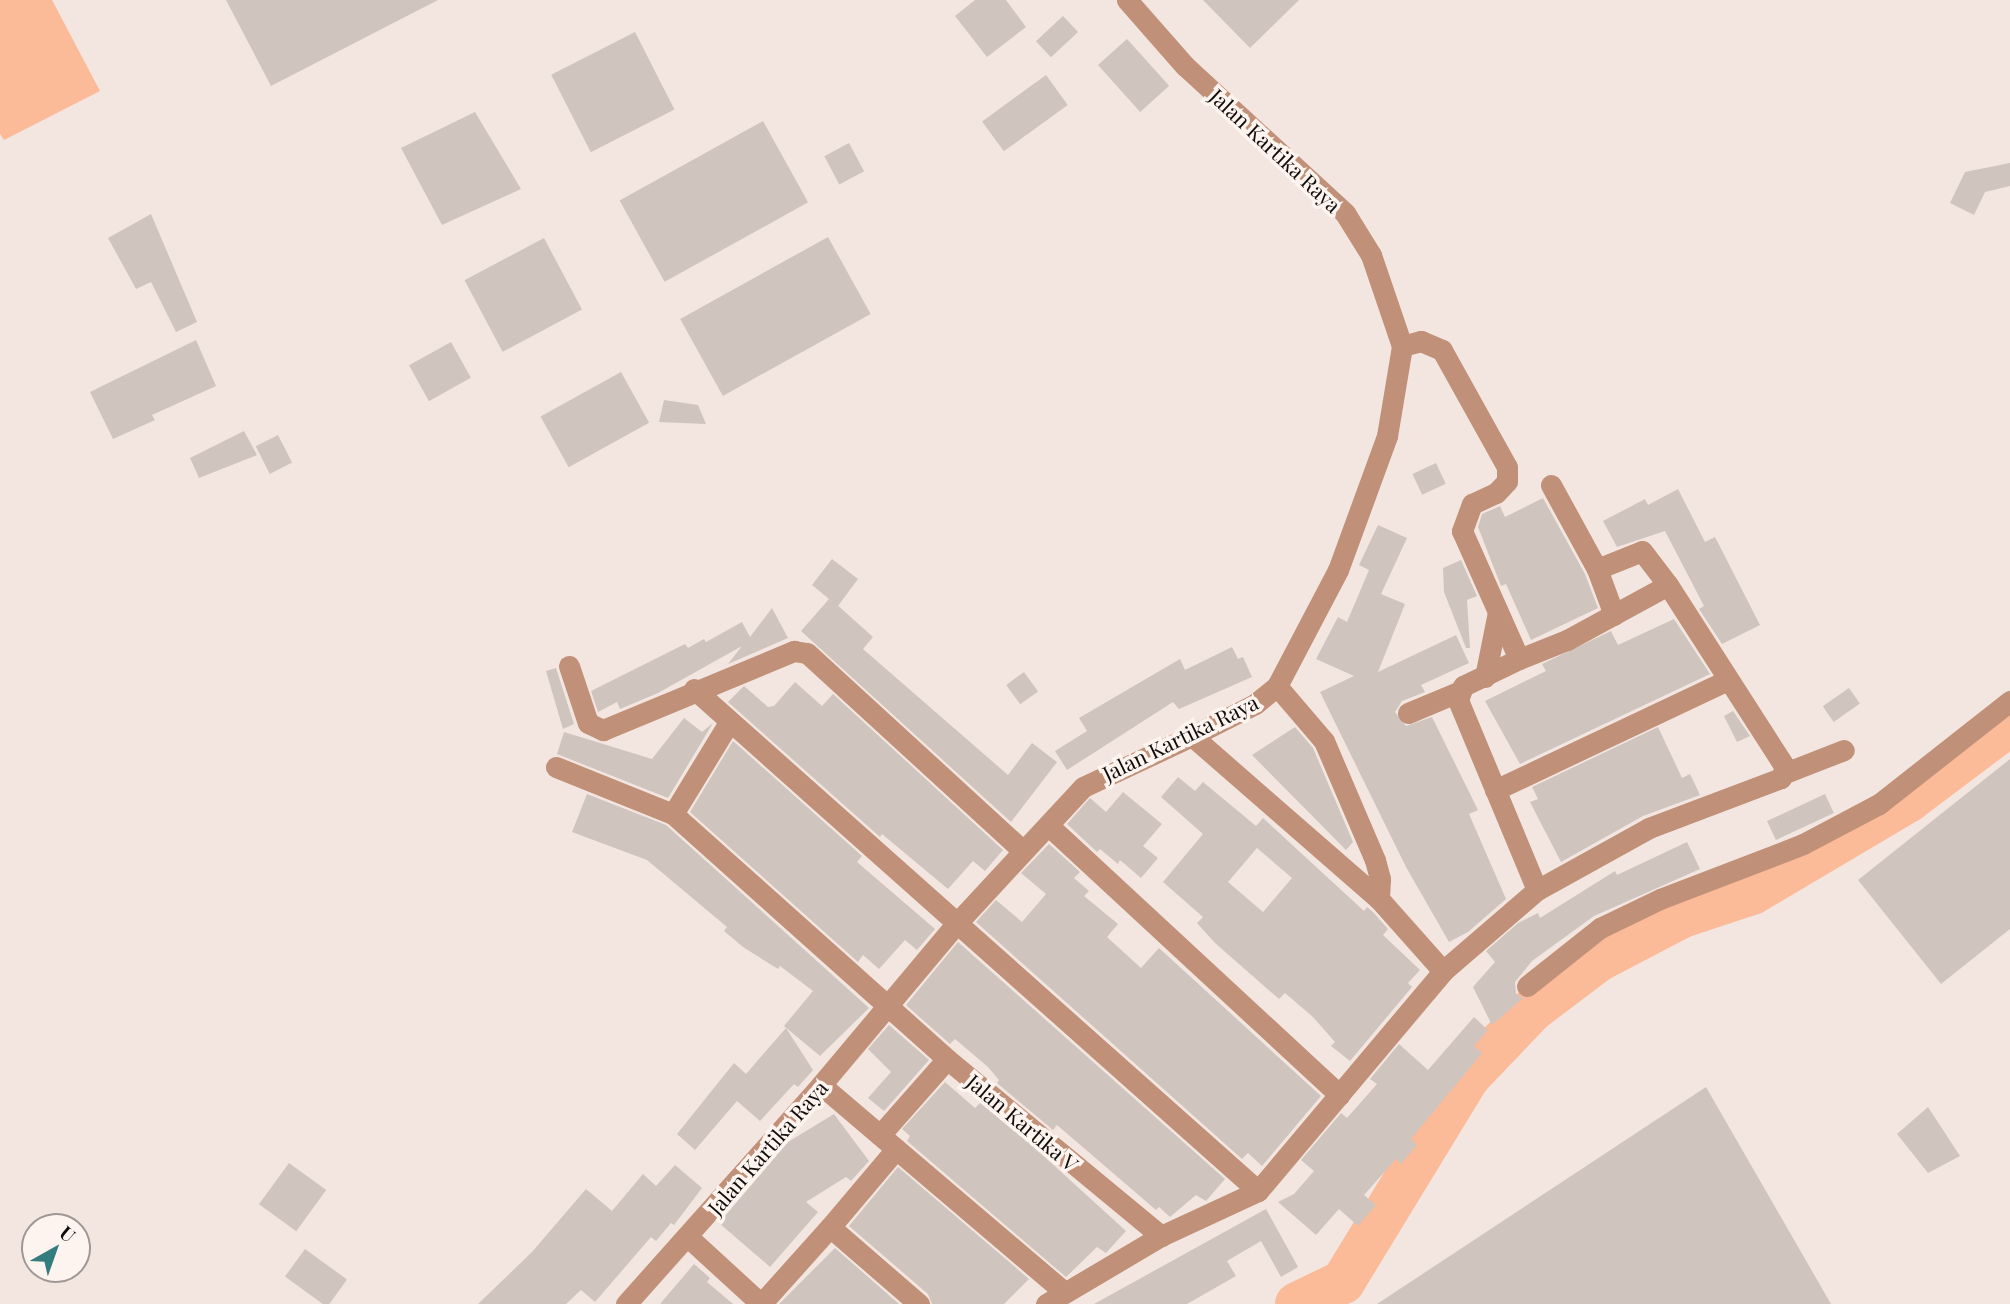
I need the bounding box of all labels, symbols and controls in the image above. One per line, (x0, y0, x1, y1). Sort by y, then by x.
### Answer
street label: Jalan Kartika Raya (1205, 83, 1347, 217)
street label: Jalan Kartika Raya (1098, 688, 1262, 786)
street label: Jalan Kartika V (962, 1068, 1084, 1176)
street label: Jalan Kartika Raya (702, 1075, 832, 1219)
north arrow (21, 1213, 91, 1283)
text: U (55, 1219, 82, 1248)

